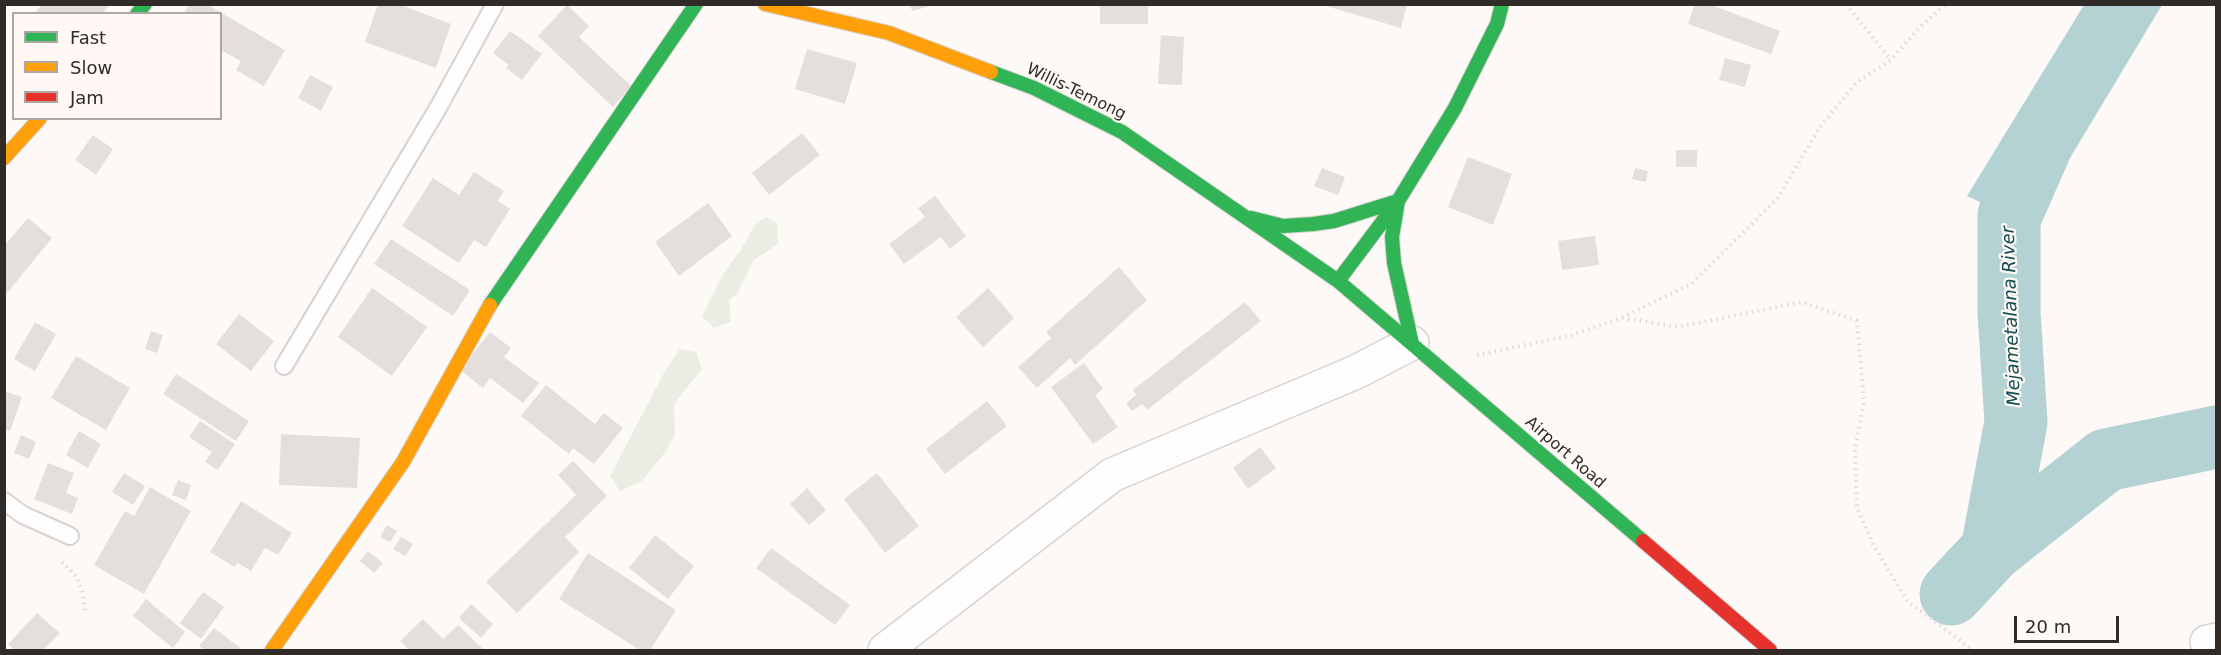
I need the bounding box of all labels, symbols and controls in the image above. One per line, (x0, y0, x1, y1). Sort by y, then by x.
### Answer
legend (12, 12, 222, 120)
text: Fast (70, 27, 106, 48)
text: Slow (70, 57, 112, 78)
street label: Willis-Temong (1023, 60, 1129, 124)
text: Jam (70, 87, 104, 108)
water label: Mejametalana River (1998, 226, 2026, 406)
street label: Airport Road (1521, 413, 1609, 493)
scale bar (2017, 604, 2122, 642)
text: 20 m (2025, 616, 2071, 637)

